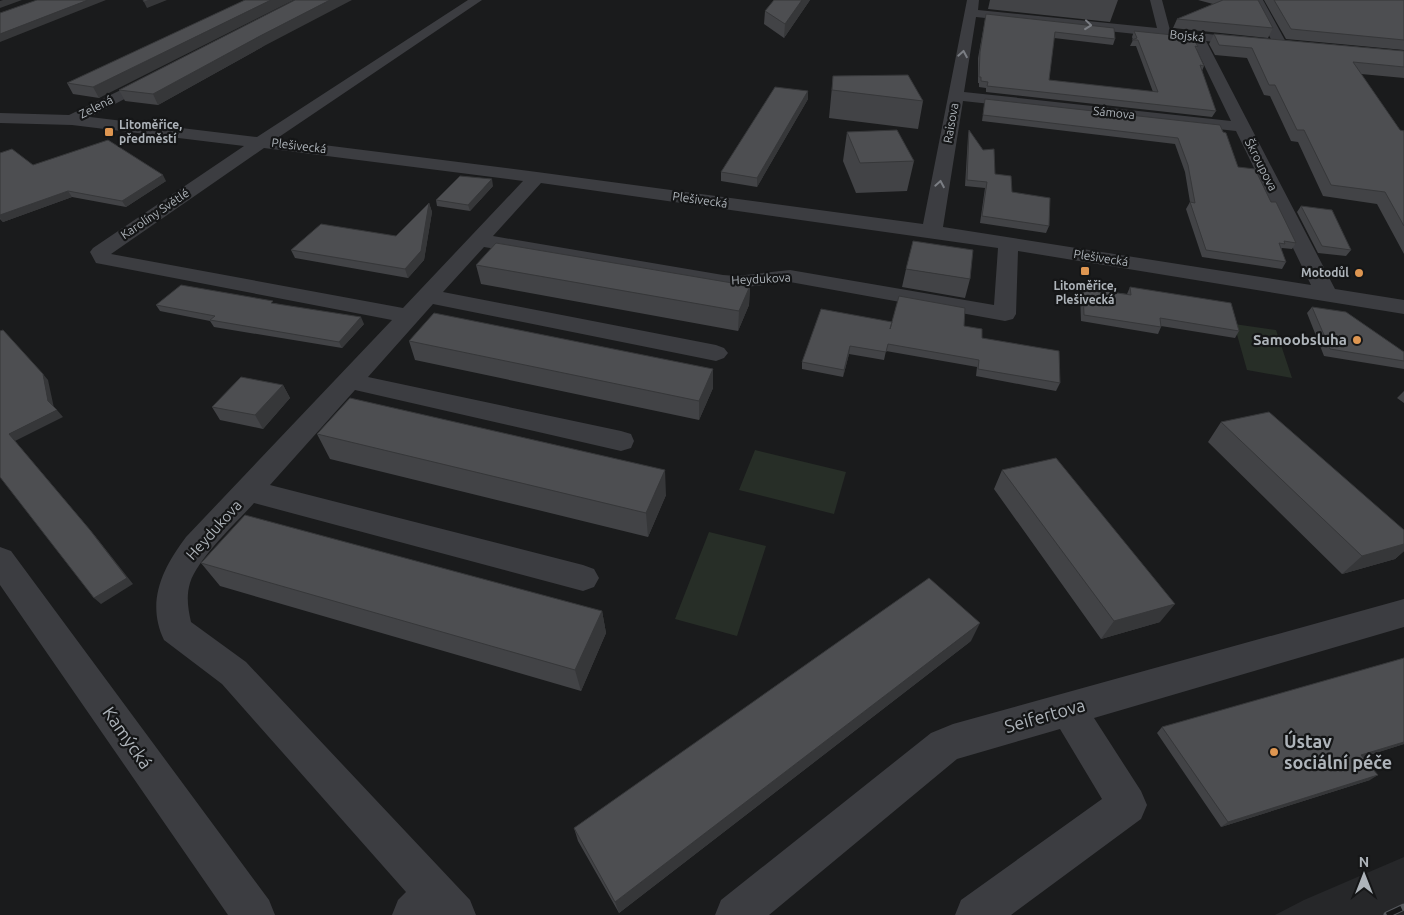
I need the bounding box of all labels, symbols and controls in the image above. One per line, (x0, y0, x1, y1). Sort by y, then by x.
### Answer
one-way arrow (1085, 19, 1093, 30)
street label: Bojská (1169, 27, 1205, 44)
one-way arrow (958, 50, 968, 59)
street label: Zelená (77, 93, 115, 121)
street label: Raisova (941, 102, 960, 144)
street label: Sámova (1093, 104, 1136, 121)
place label: Litoměřice, předměstí (119, 118, 182, 145)
marker: Litoměřice, předměstí (103, 126, 115, 138)
street label: Plešivecká (271, 136, 327, 155)
street label: Škroupova (1243, 137, 1280, 193)
one-way arrow (935, 180, 945, 189)
street label: Karolíny Světlé (118, 186, 191, 241)
street label: Plešivecká (672, 189, 728, 210)
street label: Plešivecká (1073, 247, 1129, 268)
marker: Litoměřice, Plešivecká (1079, 265, 1091, 277)
place label: Motodůl (1301, 266, 1349, 279)
marker: Motodůl (1353, 267, 1365, 279)
street label: Heydukova (731, 270, 791, 287)
place label: Litoměřice, Plešivecká (1053, 279, 1117, 306)
place label: Samoobsluha (1253, 331, 1347, 348)
marker: Samoobsluha (1351, 334, 1363, 346)
street label: Heydukova (182, 496, 245, 563)
street label: Seifertova (1002, 694, 1087, 736)
street label: Kamýcká (99, 703, 156, 772)
place label: Ústav sociální péče (1284, 730, 1392, 772)
marker: Ústav sociální péče (1268, 746, 1280, 758)
north arrow (1339, 850, 1389, 900)
text: N (1359, 854, 1369, 870)

